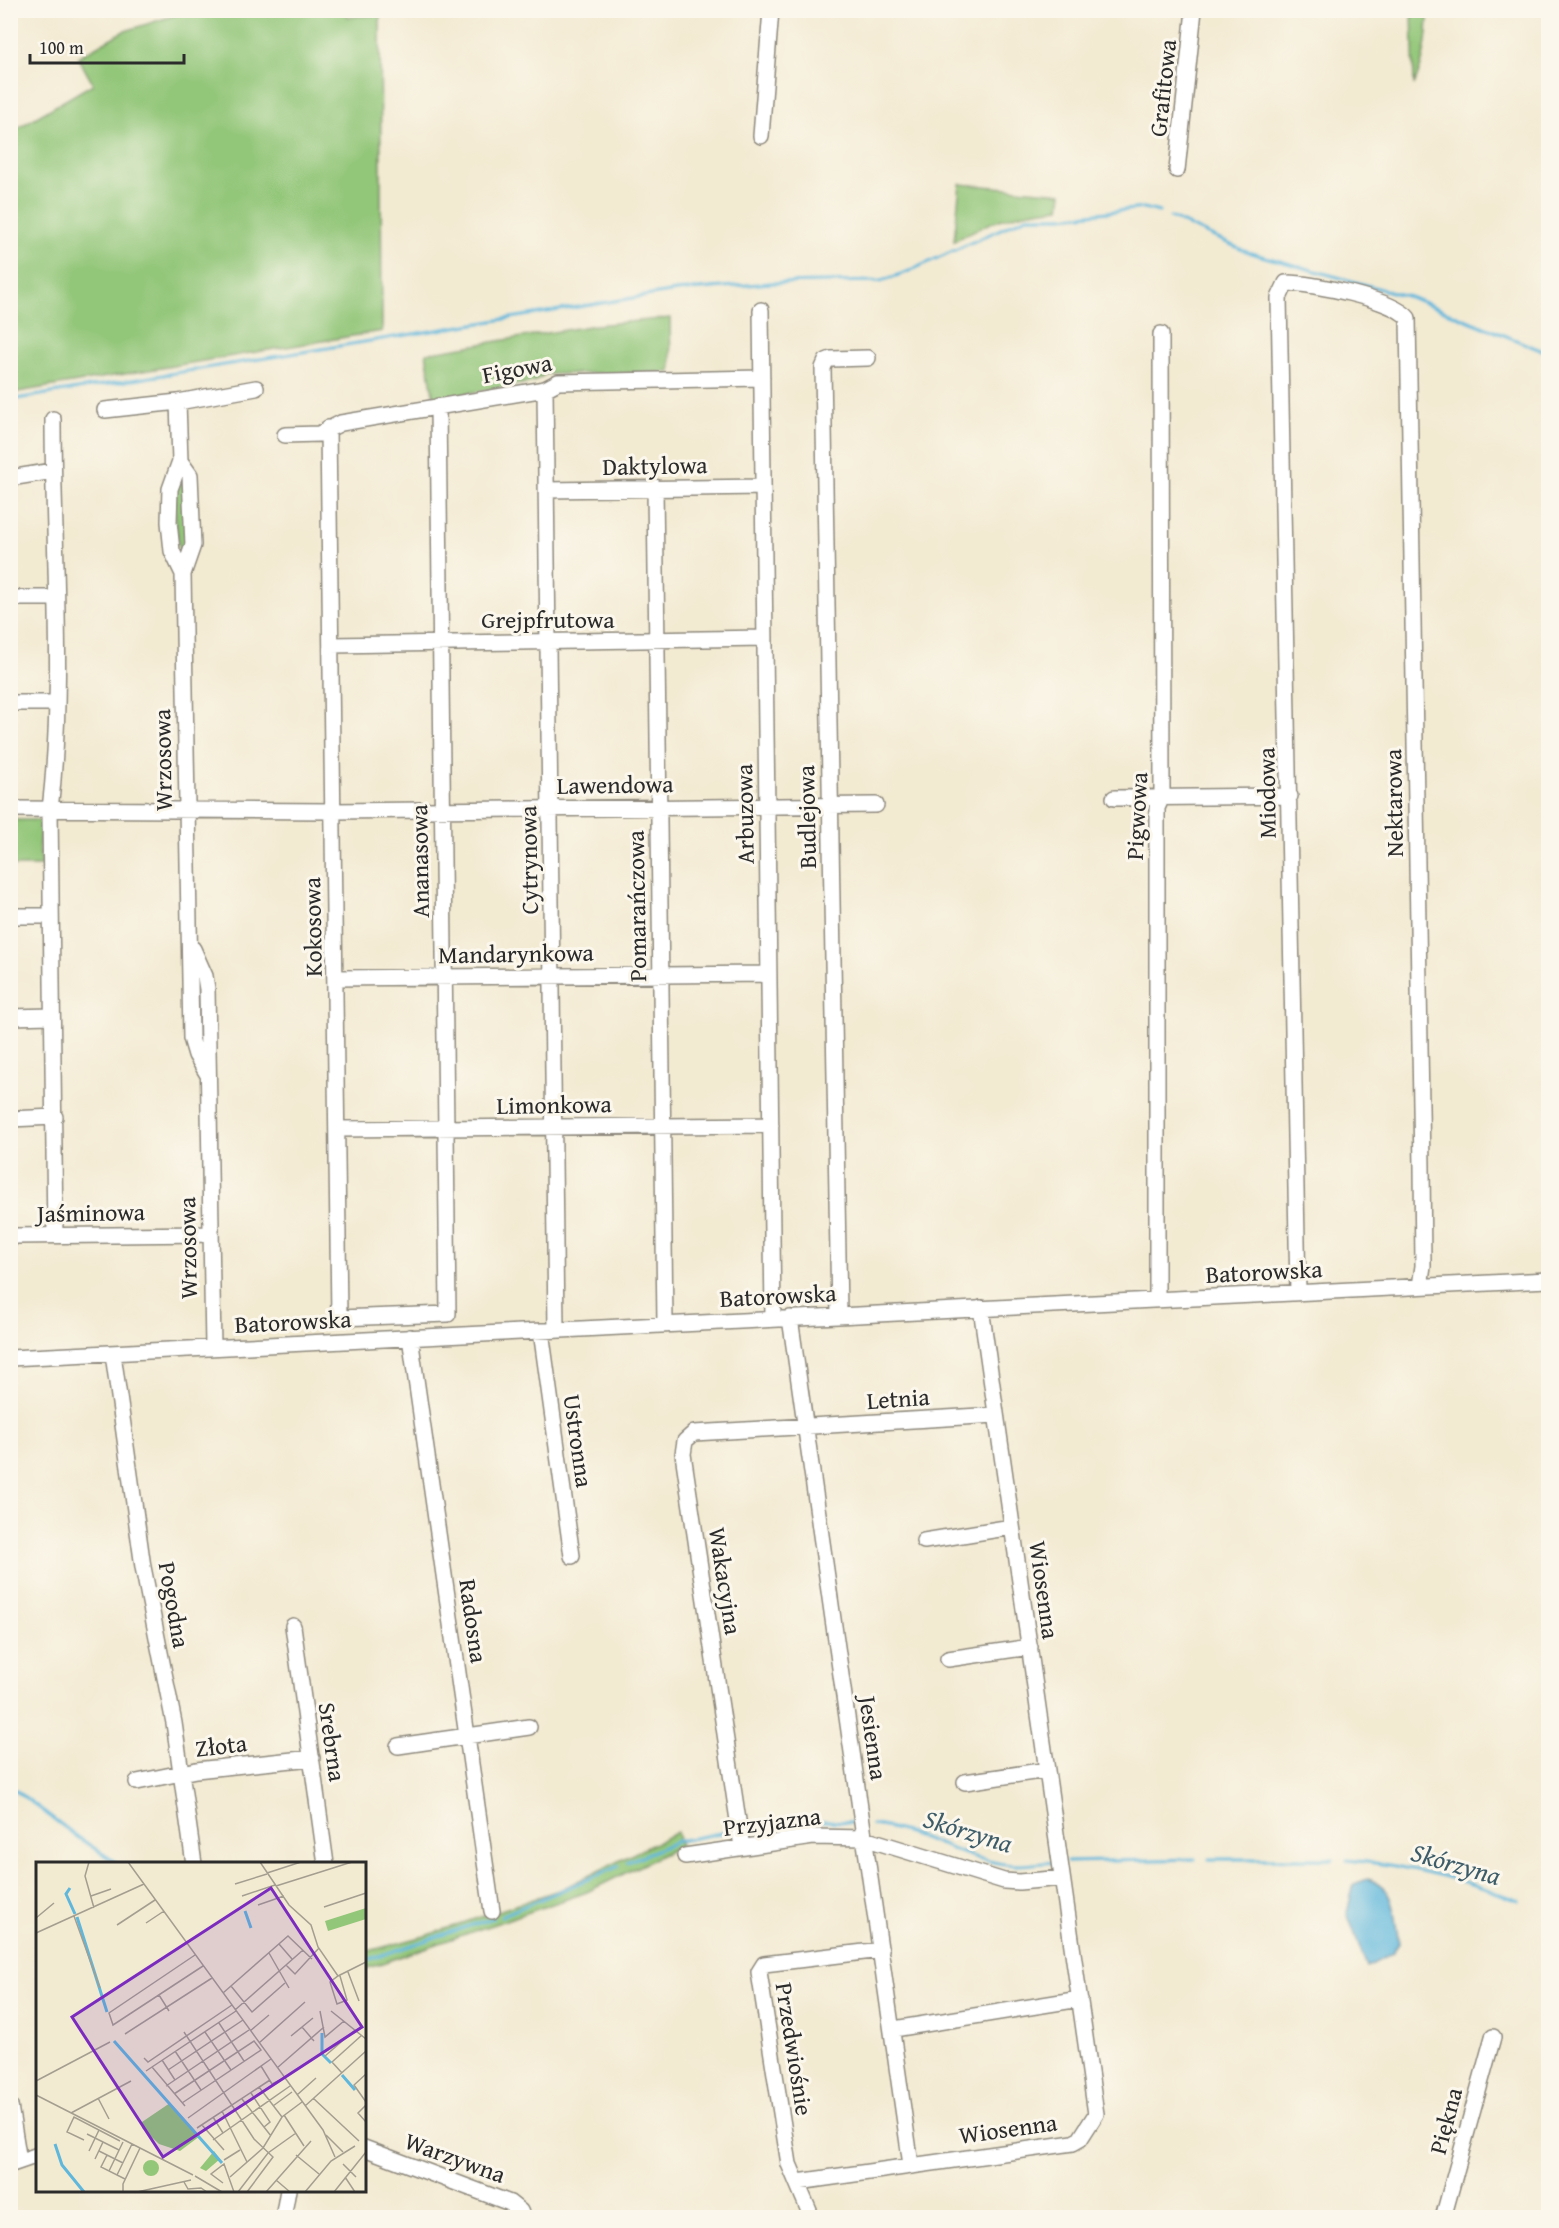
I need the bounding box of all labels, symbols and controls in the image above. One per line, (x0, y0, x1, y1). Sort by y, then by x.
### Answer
scale bar (30, 27, 184, 65)
text: 100 m (39, 34, 84, 61)
street label: Grafitowa (1140, 37, 1185, 138)
street label: Figowa (479, 345, 555, 392)
street label: Daktylowa (602, 447, 709, 484)
street label: Grejpfrutowa (481, 602, 615, 637)
street label: Wrzosowa (144, 708, 181, 812)
street label: Miodowa (1248, 746, 1285, 839)
street label: Nektarowa (1375, 748, 1412, 858)
street label: Arbuzowa (726, 763, 763, 864)
street label: Budlejowa (788, 764, 825, 869)
street label: Lawendowa (556, 766, 674, 803)
street label: Pigwowa (1117, 770, 1156, 861)
street label: Ananasowa (401, 803, 438, 918)
street label: Cytrynowa (510, 805, 547, 915)
street label: Pomarańczowa (618, 829, 655, 982)
street label: Kokosowa (294, 876, 331, 977)
street label: Mandarynkowa (438, 935, 595, 972)
street label: Limonkowa (496, 1086, 613, 1123)
street label: Jaśminowa (34, 1194, 146, 1231)
street label: Wrzosowa (169, 1196, 206, 1300)
street label: Batorowska (1205, 1251, 1324, 1292)
street label: Batorowska (719, 1275, 838, 1316)
street label: Batorowska (234, 1301, 353, 1342)
street label: Letnia (865, 1379, 931, 1418)
street label: Ustronna (555, 1392, 602, 1490)
street label: Wakacyjna (700, 1525, 751, 1638)
street label: Wiosenna (1020, 1539, 1069, 1642)
street label: Pogodna (150, 1559, 199, 1651)
street label: Radosna (450, 1577, 497, 1666)
street label: Jesienna (850, 1691, 897, 1783)
street label: Srebrna (310, 1700, 355, 1784)
street label: Złota (193, 1725, 249, 1766)
street label: Przyjazna (721, 1798, 824, 1845)
water label: Skórzyna (919, 1799, 1018, 1863)
water label: Skórzyna (1407, 1832, 1505, 1895)
inset map (36, 1862, 366, 2192)
street label: Przedwiośnie (767, 1980, 822, 2118)
street label: Piękna (1420, 2083, 1471, 2158)
street label: Wiosenna (957, 2104, 1060, 2153)
street label: Warzywna (400, 2123, 511, 2192)

